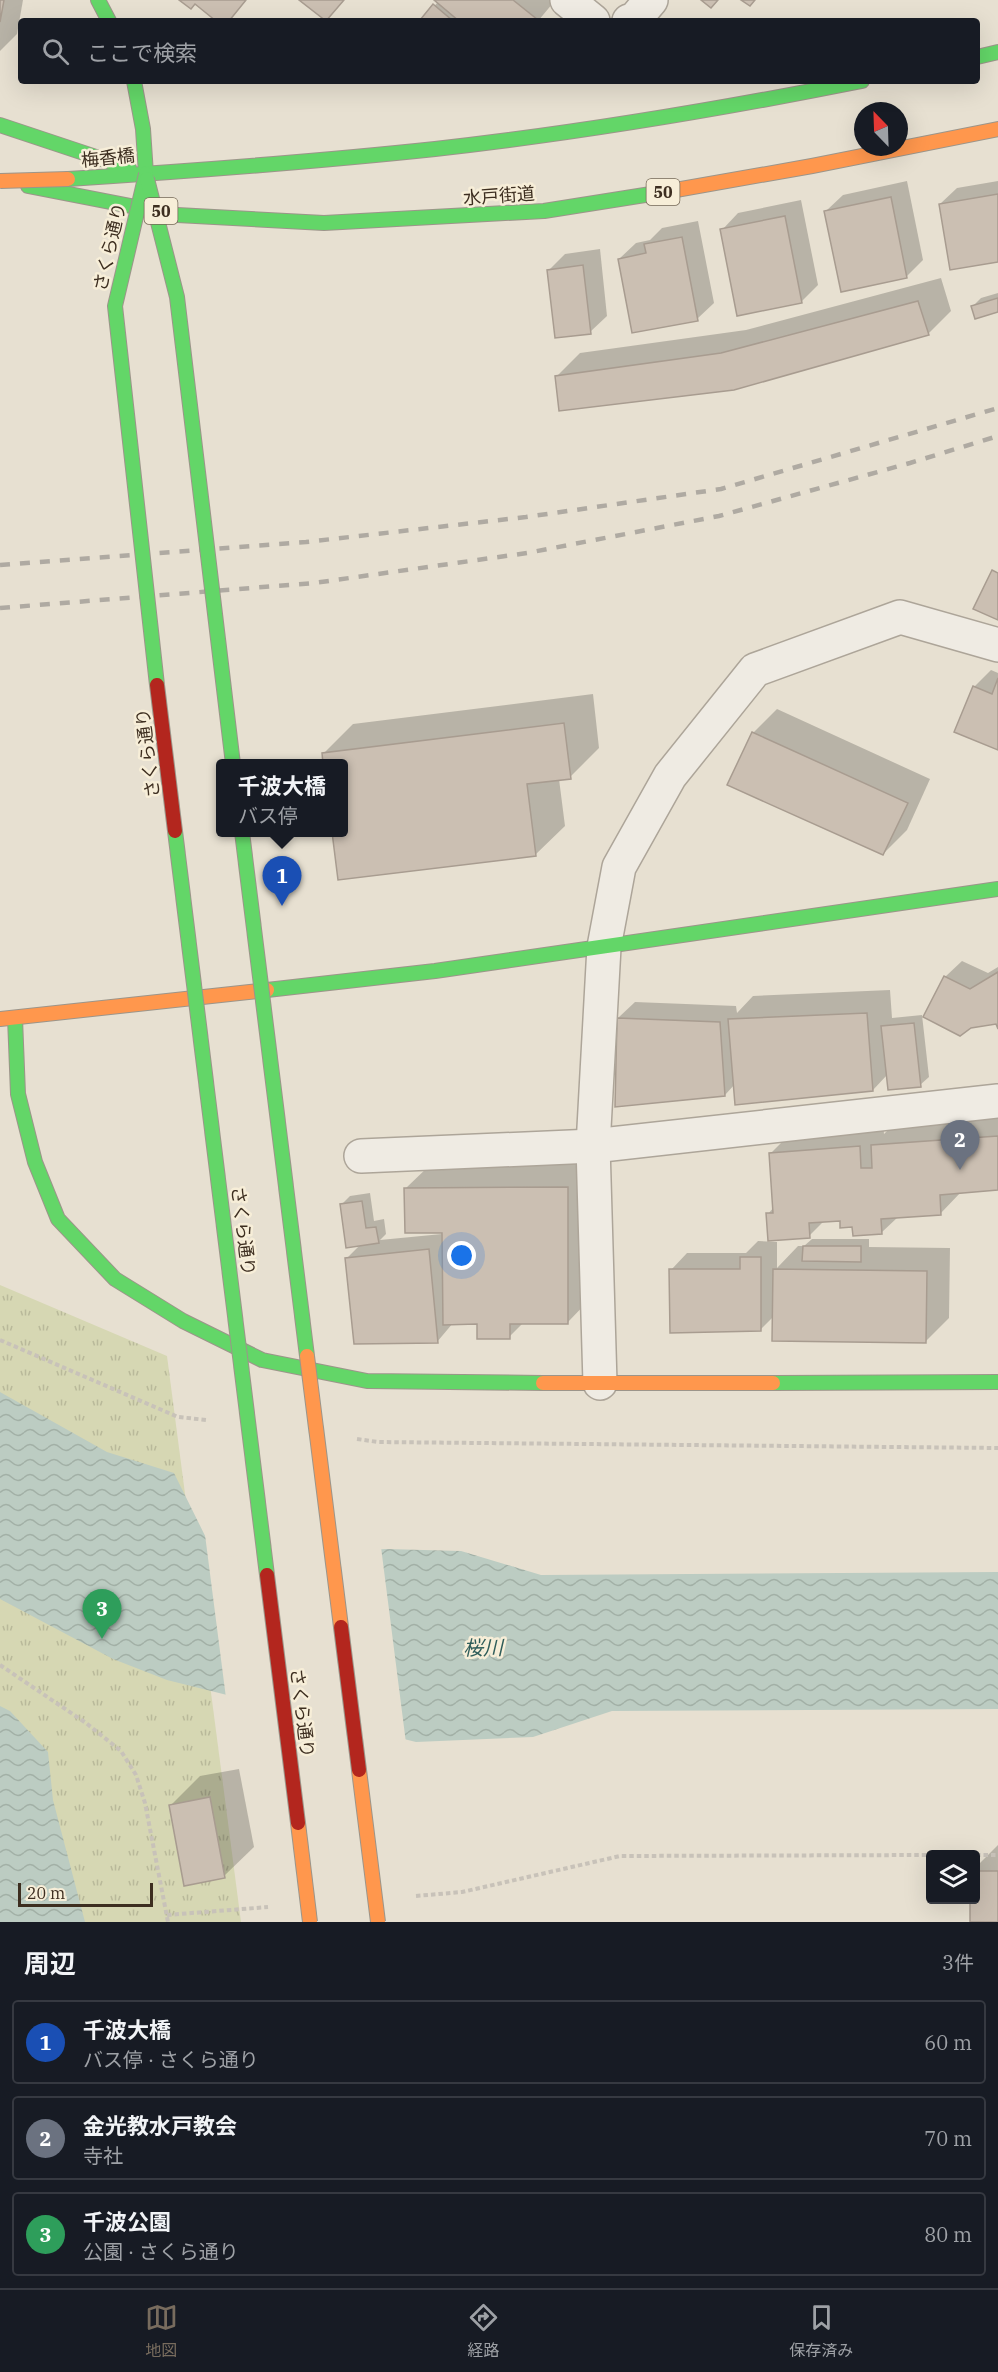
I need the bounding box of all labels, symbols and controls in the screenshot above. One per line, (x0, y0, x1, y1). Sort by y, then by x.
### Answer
search box (18, 18, 980, 84)
icon: search (39, 35, 72, 68)
text: ここで検索 (87, 38, 197, 67)
north arrow (854, 102, 908, 156)
street label: 梅香橋 (80, 143, 136, 172)
road number: 50 (646, 179, 680, 205)
street label: 水戸街道 (462, 182, 536, 209)
road number: 50 (144, 198, 178, 224)
street label: さくら通り (88, 200, 131, 293)
street label: さくら通り (131, 707, 164, 799)
popup (216, 759, 348, 837)
text: 千波大橋 (238, 771, 326, 800)
text: バス停 (238, 802, 298, 829)
pin: 1 (262, 856, 302, 906)
pin: 2 (940, 1120, 980, 1170)
street label: さくら通り (227, 1185, 260, 1277)
your location (447, 1241, 476, 1270)
pin: 3 (82, 1590, 122, 1639)
water label: 桜川 (463, 1634, 505, 1661)
street label: さくら通り (286, 1667, 319, 1759)
map controls (926, 1850, 980, 1904)
button: layers (926, 1850, 980, 1904)
scale bar (18, 1880, 153, 1908)
text: 20 m (27, 1883, 65, 1903)
text: 周辺 (24, 1946, 76, 1980)
text: 3件 (942, 1949, 974, 1976)
text: 千波大橋 (83, 2015, 171, 2044)
text: 1 (40, 2029, 52, 2056)
text: 60 m (924, 2029, 972, 2056)
text: バス停 · さくら通り (83, 2046, 259, 2073)
text: 金光教水戸教会 (83, 2111, 237, 2140)
text: 2 (40, 2125, 52, 2152)
text: 70 m (924, 2125, 972, 2152)
text: 寺社 (83, 2142, 123, 2169)
text: 千波公園 (83, 2207, 171, 2236)
text: 3 (40, 2221, 52, 2248)
text: 80 m (924, 2221, 972, 2248)
text: 公園 · さくら通り (83, 2238, 239, 2265)
tab: 地図 (145, 2301, 178, 2361)
tab: 経路 (467, 2301, 500, 2361)
tab: 保存済み (789, 2301, 853, 2361)

